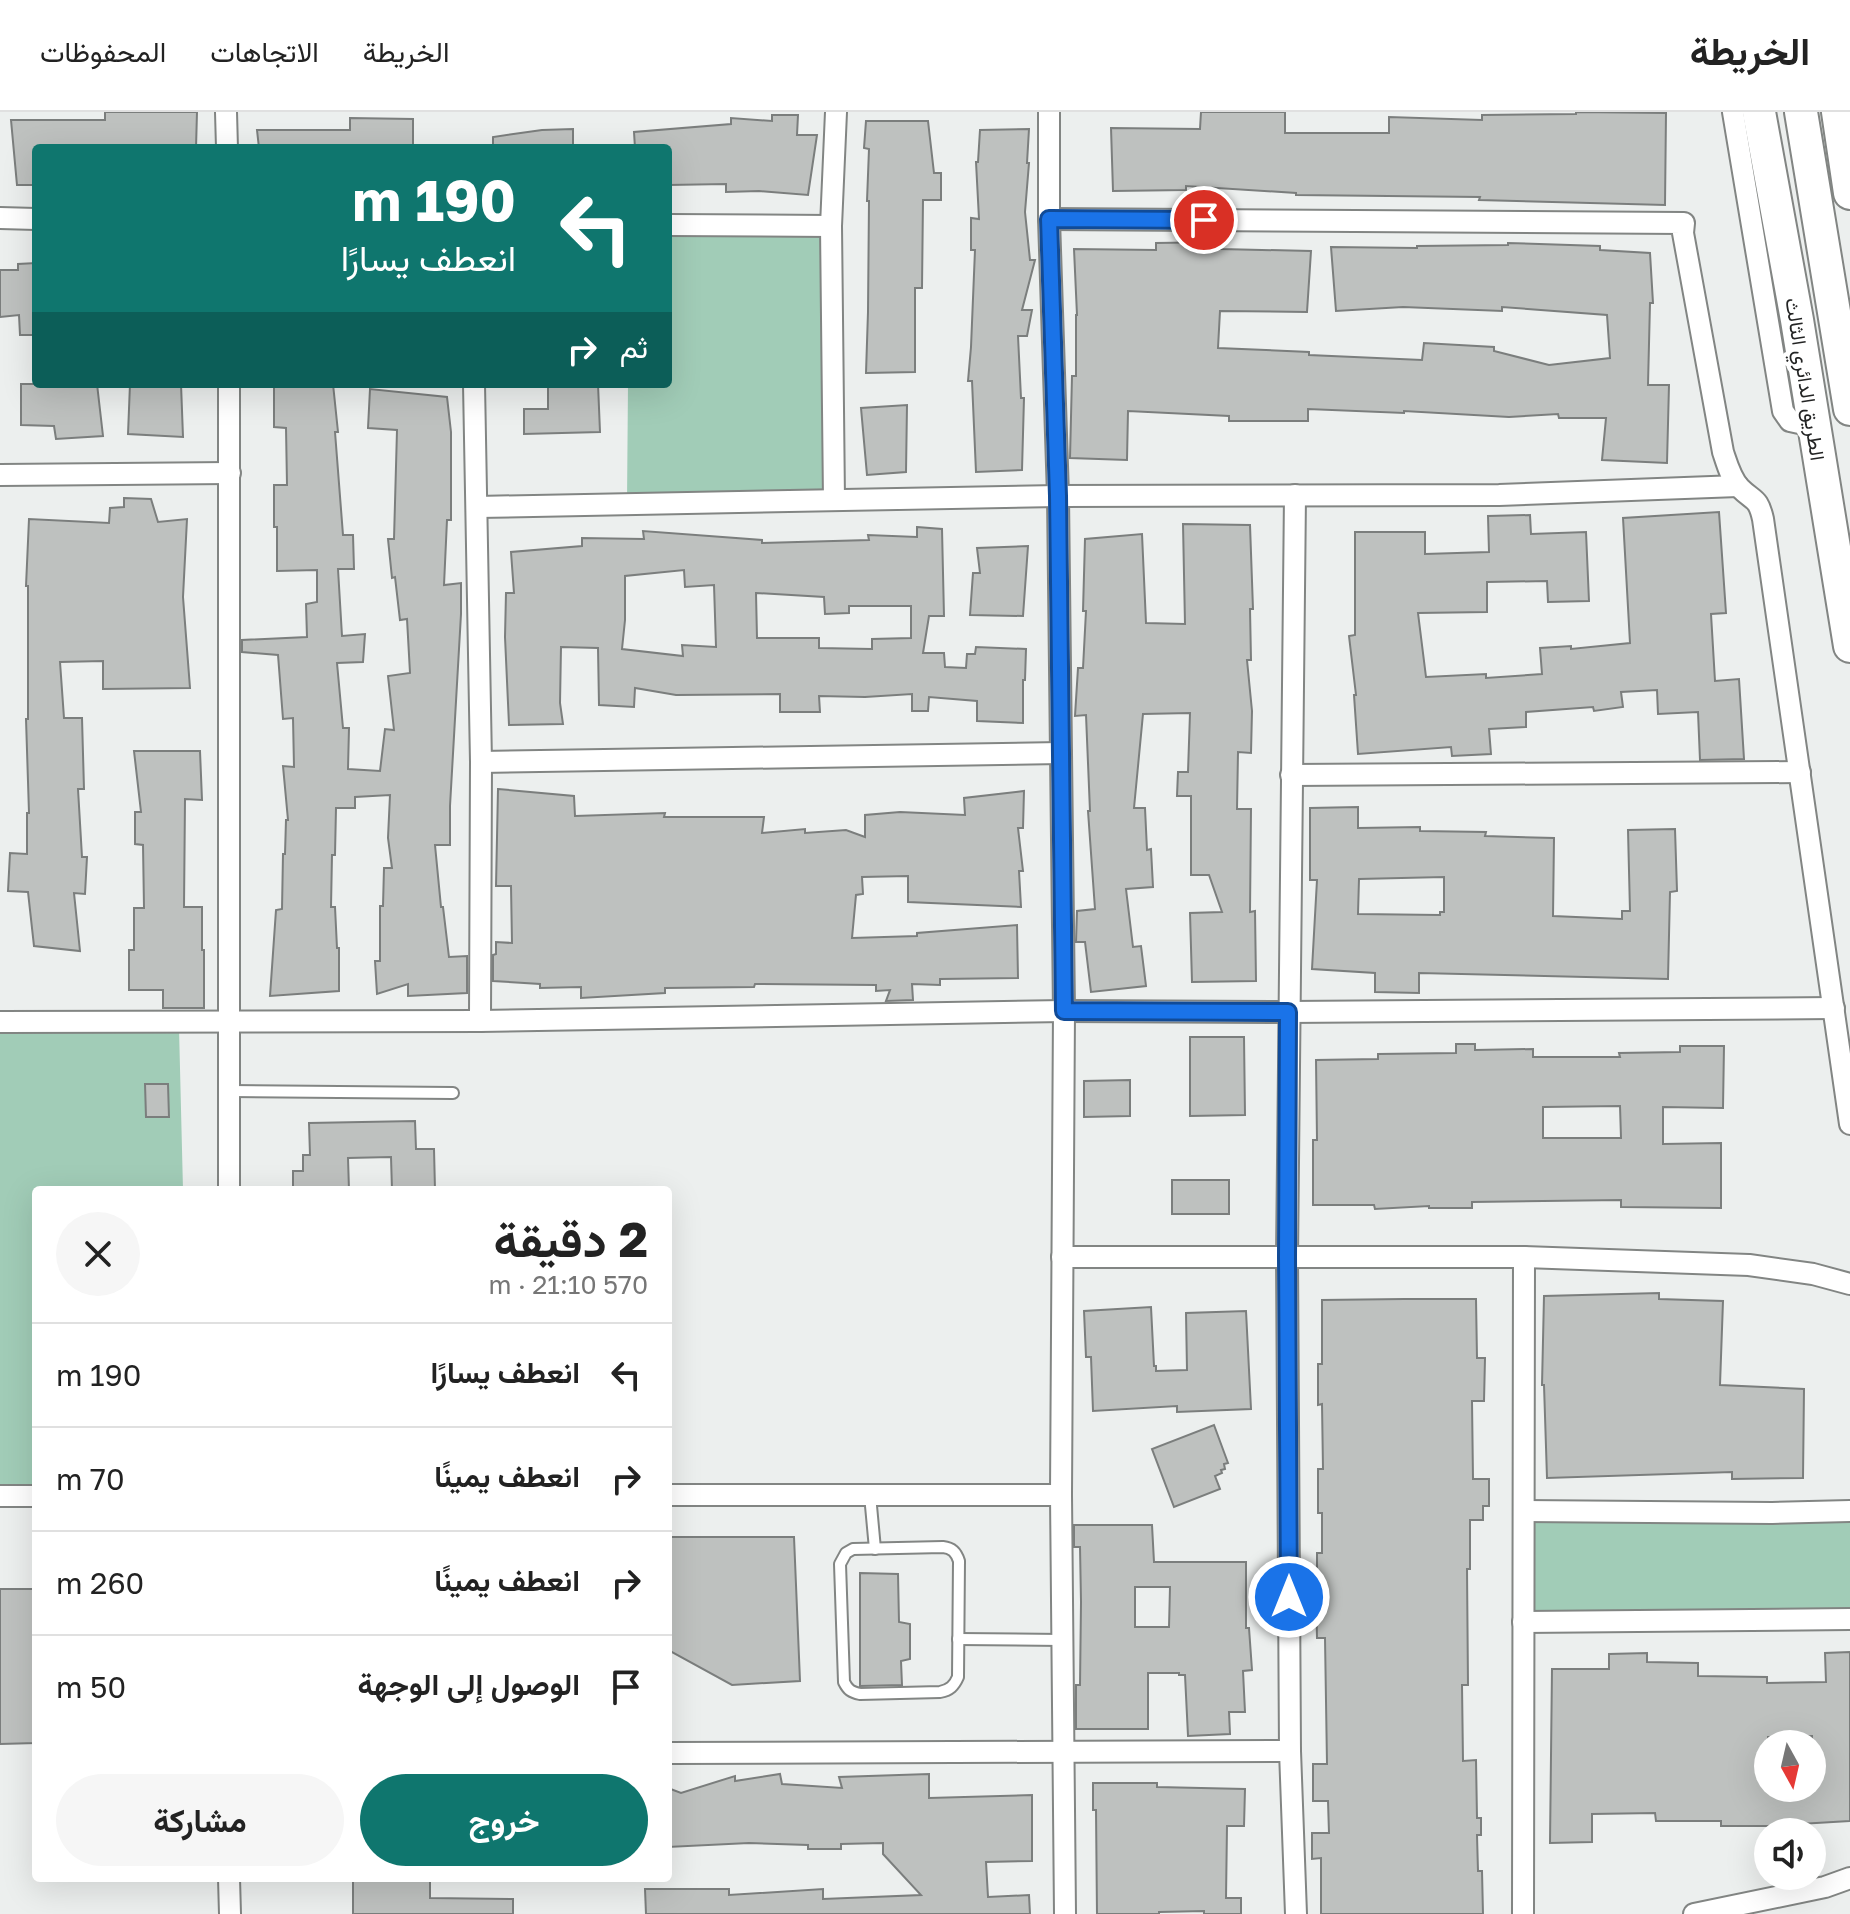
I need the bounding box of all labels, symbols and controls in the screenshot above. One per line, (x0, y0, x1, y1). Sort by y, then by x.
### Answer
text: الخريطة (1690, 28, 1810, 73)
text: المحفوظات (40, 35, 166, 68)
text: الاتجاهات (210, 35, 319, 68)
text: الخريطة (363, 35, 449, 68)
text: 190 m (352, 166, 516, 233)
icon: left (544, 176, 648, 280)
pin (1170, 186, 1238, 254)
icon: arrive (1182, 198, 1226, 242)
text: انعطف يسارًا (341, 236, 516, 279)
street label: الطريق الدائري الثالث (1775, 296, 1831, 463)
icon: right (560, 328, 604, 372)
text: ثم (620, 329, 648, 365)
text: 2 دقيقة (494, 1210, 648, 1268)
button: close (56, 1212, 140, 1296)
text: 570 m · 21:10 (488, 1269, 648, 1300)
icon: left (604, 1353, 648, 1397)
text: انعطف يسارًا (431, 1354, 580, 1390)
text: 190 m (56, 1357, 141, 1393)
icon: right (604, 1457, 648, 1501)
text: انعطف يمينًا (434, 1458, 580, 1494)
text: 70 m (56, 1461, 125, 1497)
position arrow (1247, 1555, 1331, 1639)
icon: right (604, 1561, 648, 1605)
text: انعطف يمينًا (434, 1562, 580, 1598)
text: 260 m (56, 1565, 144, 1601)
icon: arrive (604, 1665, 648, 1709)
text: الوصول إلى الوجهة (358, 1666, 580, 1702)
text: 50 m (56, 1669, 126, 1705)
north arrow (1754, 1730, 1826, 1802)
map controls (1754, 1730, 1826, 1890)
button: مشاركة (56, 1774, 344, 1866)
button: خروج (360, 1774, 648, 1866)
button: sound (1754, 1818, 1826, 1890)

